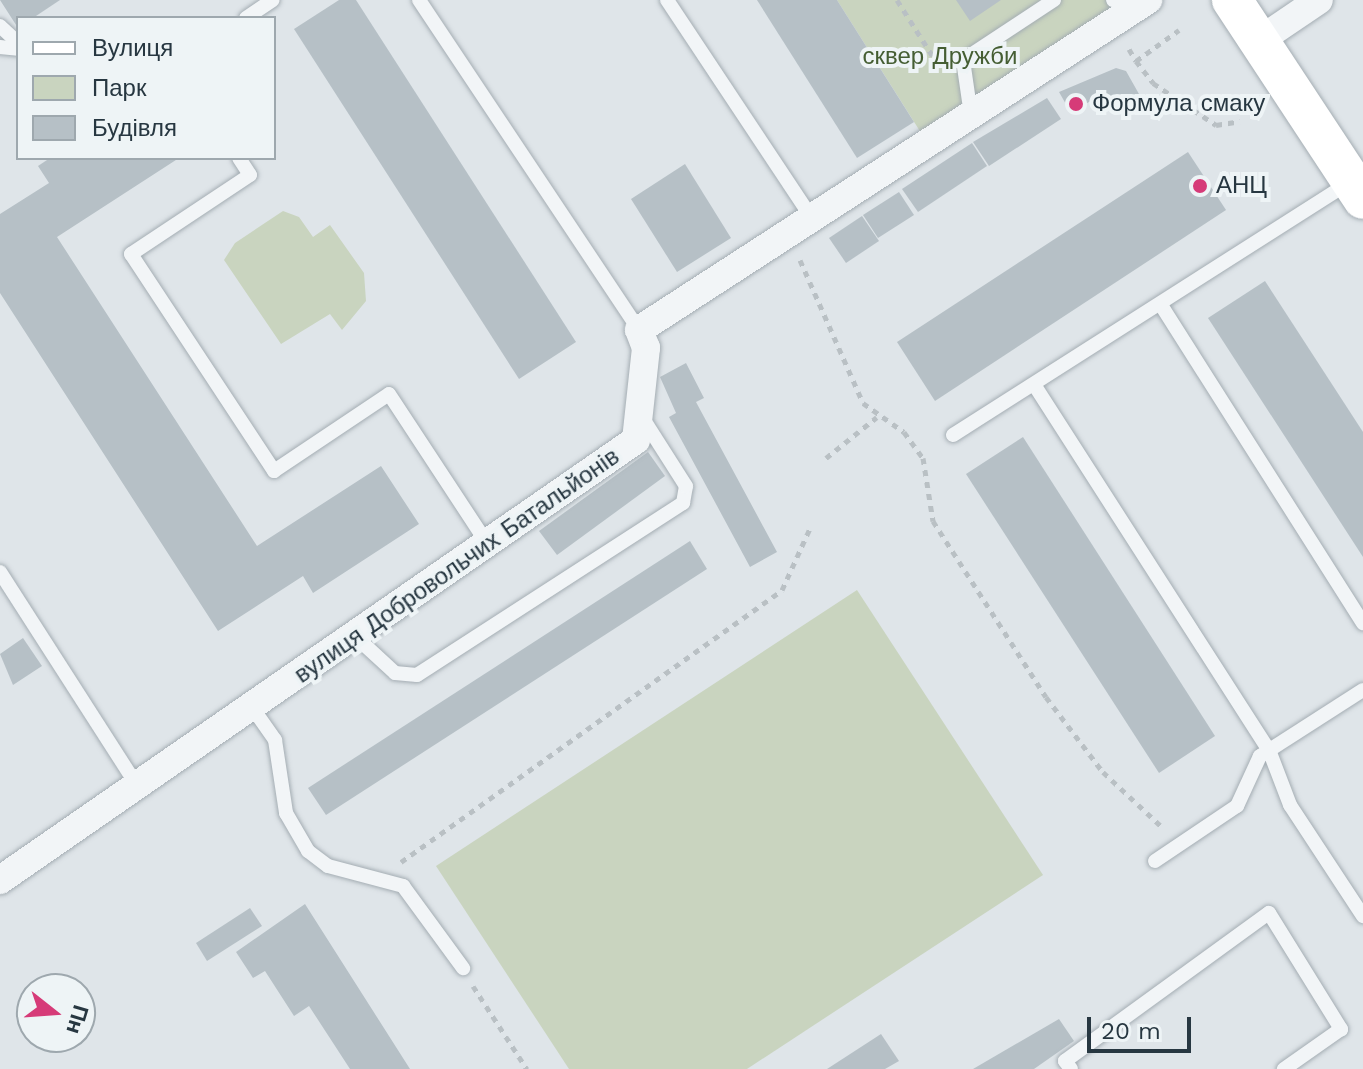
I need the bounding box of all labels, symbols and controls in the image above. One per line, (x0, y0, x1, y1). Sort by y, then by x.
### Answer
legend (16, 16, 276, 160)
text: Вулиця (92, 34, 173, 62)
park label: сквер Дружби (863, 43, 1017, 71)
text: Парк (92, 74, 146, 102)
place label: Формула смаку (1092, 90, 1265, 118)
marker: Формула смаку (1067, 95, 1085, 113)
text: Будівля (92, 114, 177, 142)
place label: АНЦ (1216, 172, 1267, 200)
marker: АНЦ (1191, 177, 1209, 195)
street label: вулиця Добровольчих Батальйонів (289, 442, 625, 690)
north arrow (16, 973, 96, 1053)
scale bar (1091, 1001, 1195, 1051)
text: Пн (61, 1002, 94, 1037)
text: 20 m (1101, 1017, 1161, 1045)

